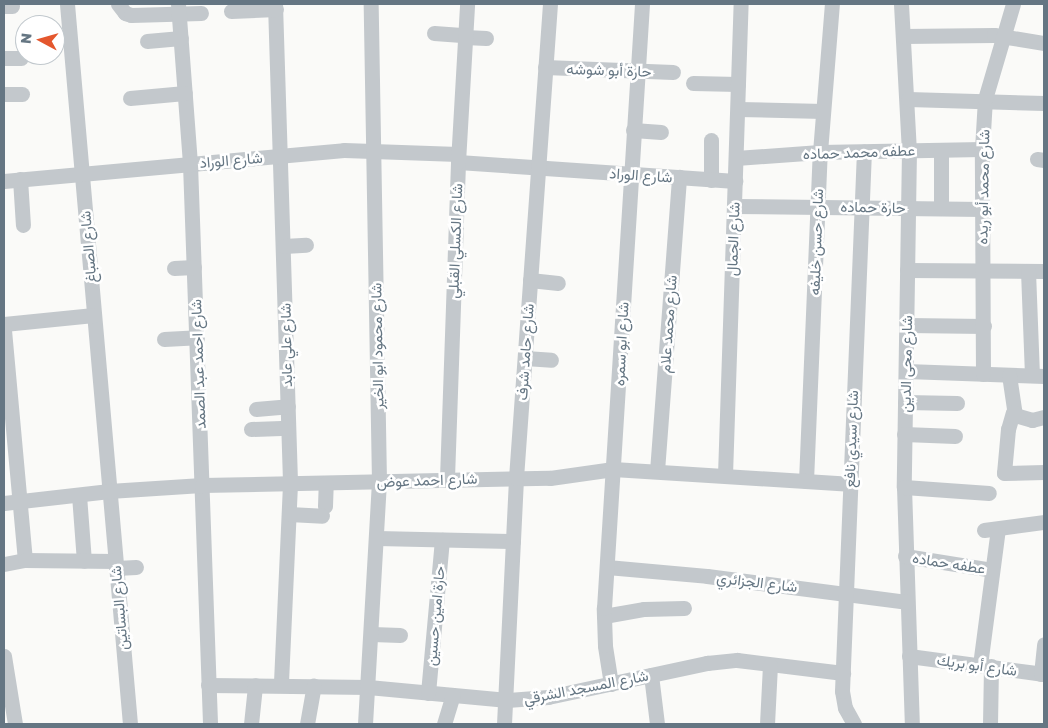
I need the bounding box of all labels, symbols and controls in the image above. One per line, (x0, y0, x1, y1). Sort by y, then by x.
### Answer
north arrow (15, 15, 65, 65)
text: N (17, 32, 35, 45)
street label: حارة أبو شوشه (566, 60, 652, 80)
street label: شارع محمد أبو ريده (973, 129, 993, 245)
street label: عطفه محمد حماده (803, 141, 915, 163)
street label: شارع الوراد (199, 148, 263, 172)
street label: شارع الوراد (609, 164, 673, 186)
street label: شارع الكسلي القبلي (444, 183, 466, 299)
street label: شارع حسن خليفه (805, 188, 827, 296)
street label: حارة حماده (840, 197, 906, 217)
street label: شارع الجمال (723, 202, 743, 276)
street label: شارع الصباغ (76, 210, 100, 284)
street label: شارع محمد علام (656, 274, 680, 374)
street label: شارع محمود ابو الخير (367, 283, 387, 409)
street label: شارع احمد عبد الصمد (187, 299, 209, 429)
street label: شارع ابو سمره (610, 301, 632, 387)
street label: شارع علي عابد (276, 303, 296, 387)
street label: شارع حامد شرف (513, 303, 537, 401)
street label: شارع محى الدين (896, 315, 916, 413)
street label: شارع سيدي نافع (840, 390, 862, 488)
street label: شارع احمد عوض (376, 469, 478, 491)
street label: عطفه حماده (911, 548, 987, 578)
street label: شارع البساتين (106, 565, 132, 651)
street label: حارة امين حسين (422, 565, 448, 667)
street label: شارع الجزائري (716, 568, 798, 596)
street label: شارع أبو بريك (936, 650, 1018, 680)
street label: شارع المسجد الشرقي (522, 666, 650, 708)

